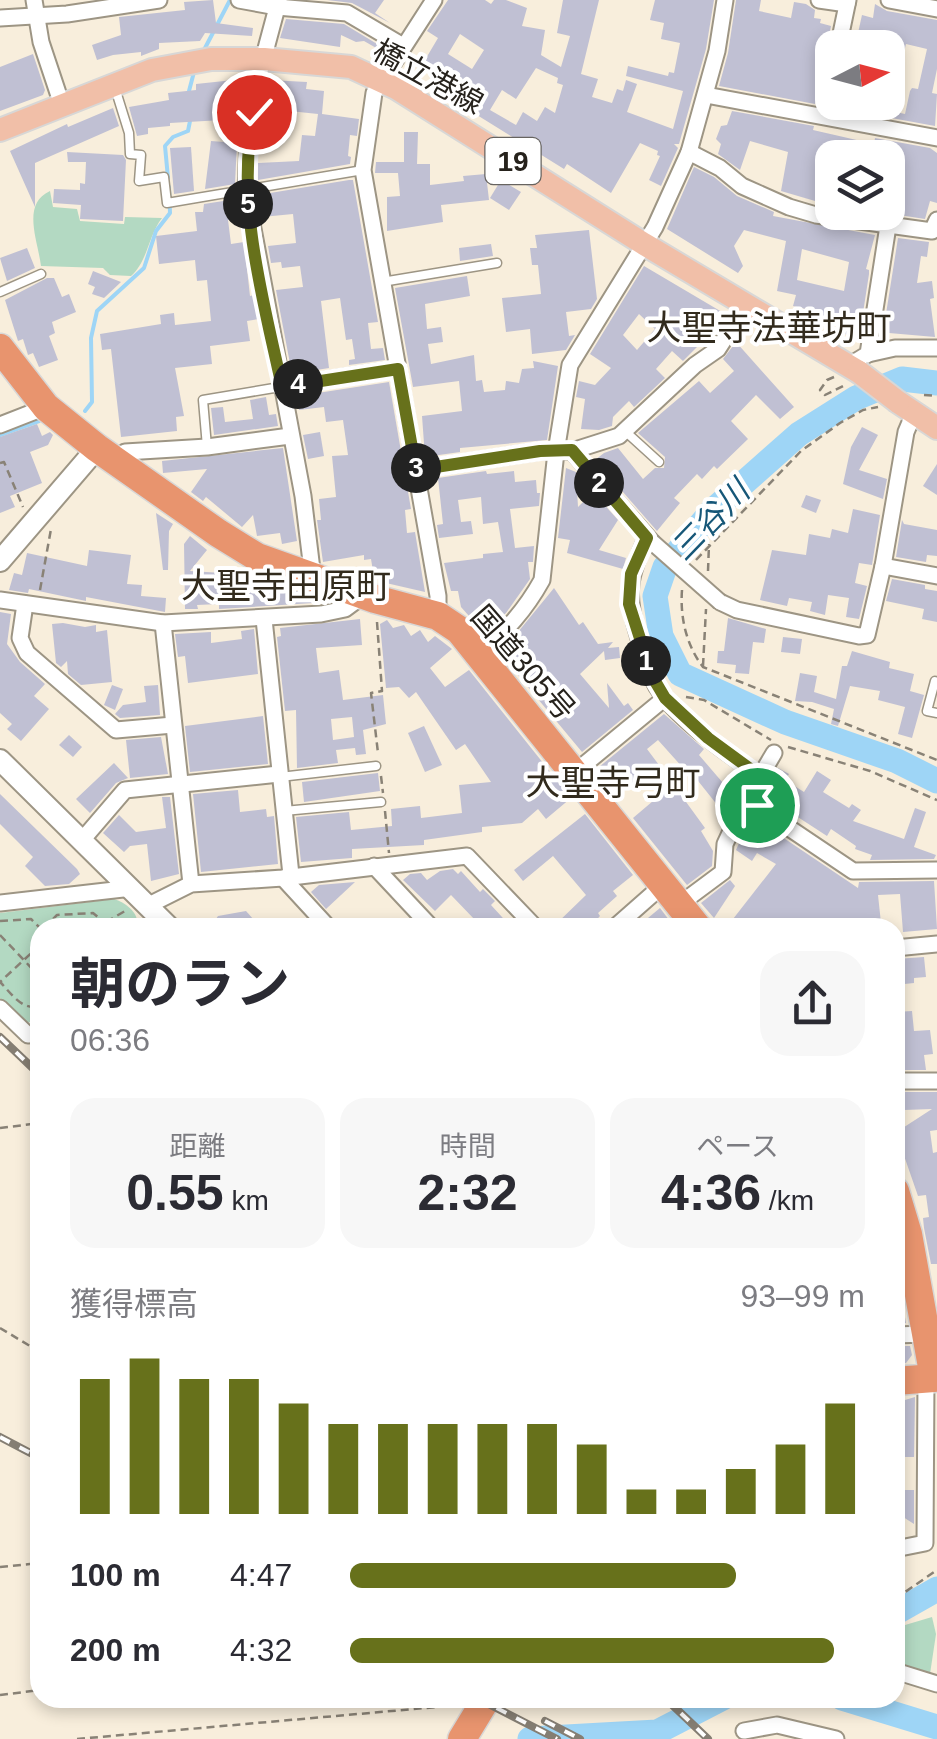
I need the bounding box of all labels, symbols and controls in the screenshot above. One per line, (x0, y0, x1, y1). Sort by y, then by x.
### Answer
north arrow (815, 30, 905, 120)
map controls (815, 30, 905, 230)
street label: 橋立港線 (368, 33, 489, 120)
pin (212, 70, 297, 155)
icon: check (227, 85, 282, 140)
road number: 19 (486, 138, 540, 184)
button: layers (815, 140, 905, 230)
pin: 5 (223, 179, 273, 229)
text: 5 (240, 188, 256, 219)
district label: 大聖寺法華坊町 (646, 308, 892, 347)
pin: 4 (273, 359, 323, 409)
text: 4 (290, 368, 306, 399)
pin: 3 (391, 443, 441, 493)
text: 3 (408, 452, 424, 483)
pin: 2 (574, 458, 624, 508)
text: 2 (591, 467, 607, 498)
water label: 三谷川 (664, 471, 758, 567)
district label: 大聖寺田原町 (181, 566, 391, 605)
street label: 国道305号 (465, 599, 582, 726)
pin: 1 (621, 636, 671, 686)
text: 1 (638, 645, 654, 676)
district label: 大聖寺弓町 (525, 763, 701, 802)
pin (715, 763, 800, 848)
icon: arrive (730, 778, 785, 833)
button: share (760, 951, 865, 1056)
text: 朝のラン (70, 953, 290, 1015)
text: 06:36 (70, 1022, 150, 1058)
text: 距離 (169, 1131, 226, 1162)
text: 時間 (439, 1131, 496, 1162)
text: ペース (696, 1131, 779, 1162)
text: 0.55 (126, 1165, 224, 1221)
text: 2:32 (417, 1165, 518, 1221)
text: 4:36 (661, 1165, 761, 1221)
text: km (224, 1185, 269, 1216)
text: /km (761, 1185, 814, 1216)
text: 93–99 m (740, 1278, 865, 1314)
text: 獲得標高 (70, 1286, 198, 1322)
text: 100 m (70, 1557, 161, 1593)
text: 4:47 (230, 1557, 292, 1593)
text: 200 m (70, 1632, 161, 1668)
text: 4:32 (230, 1632, 292, 1668)

